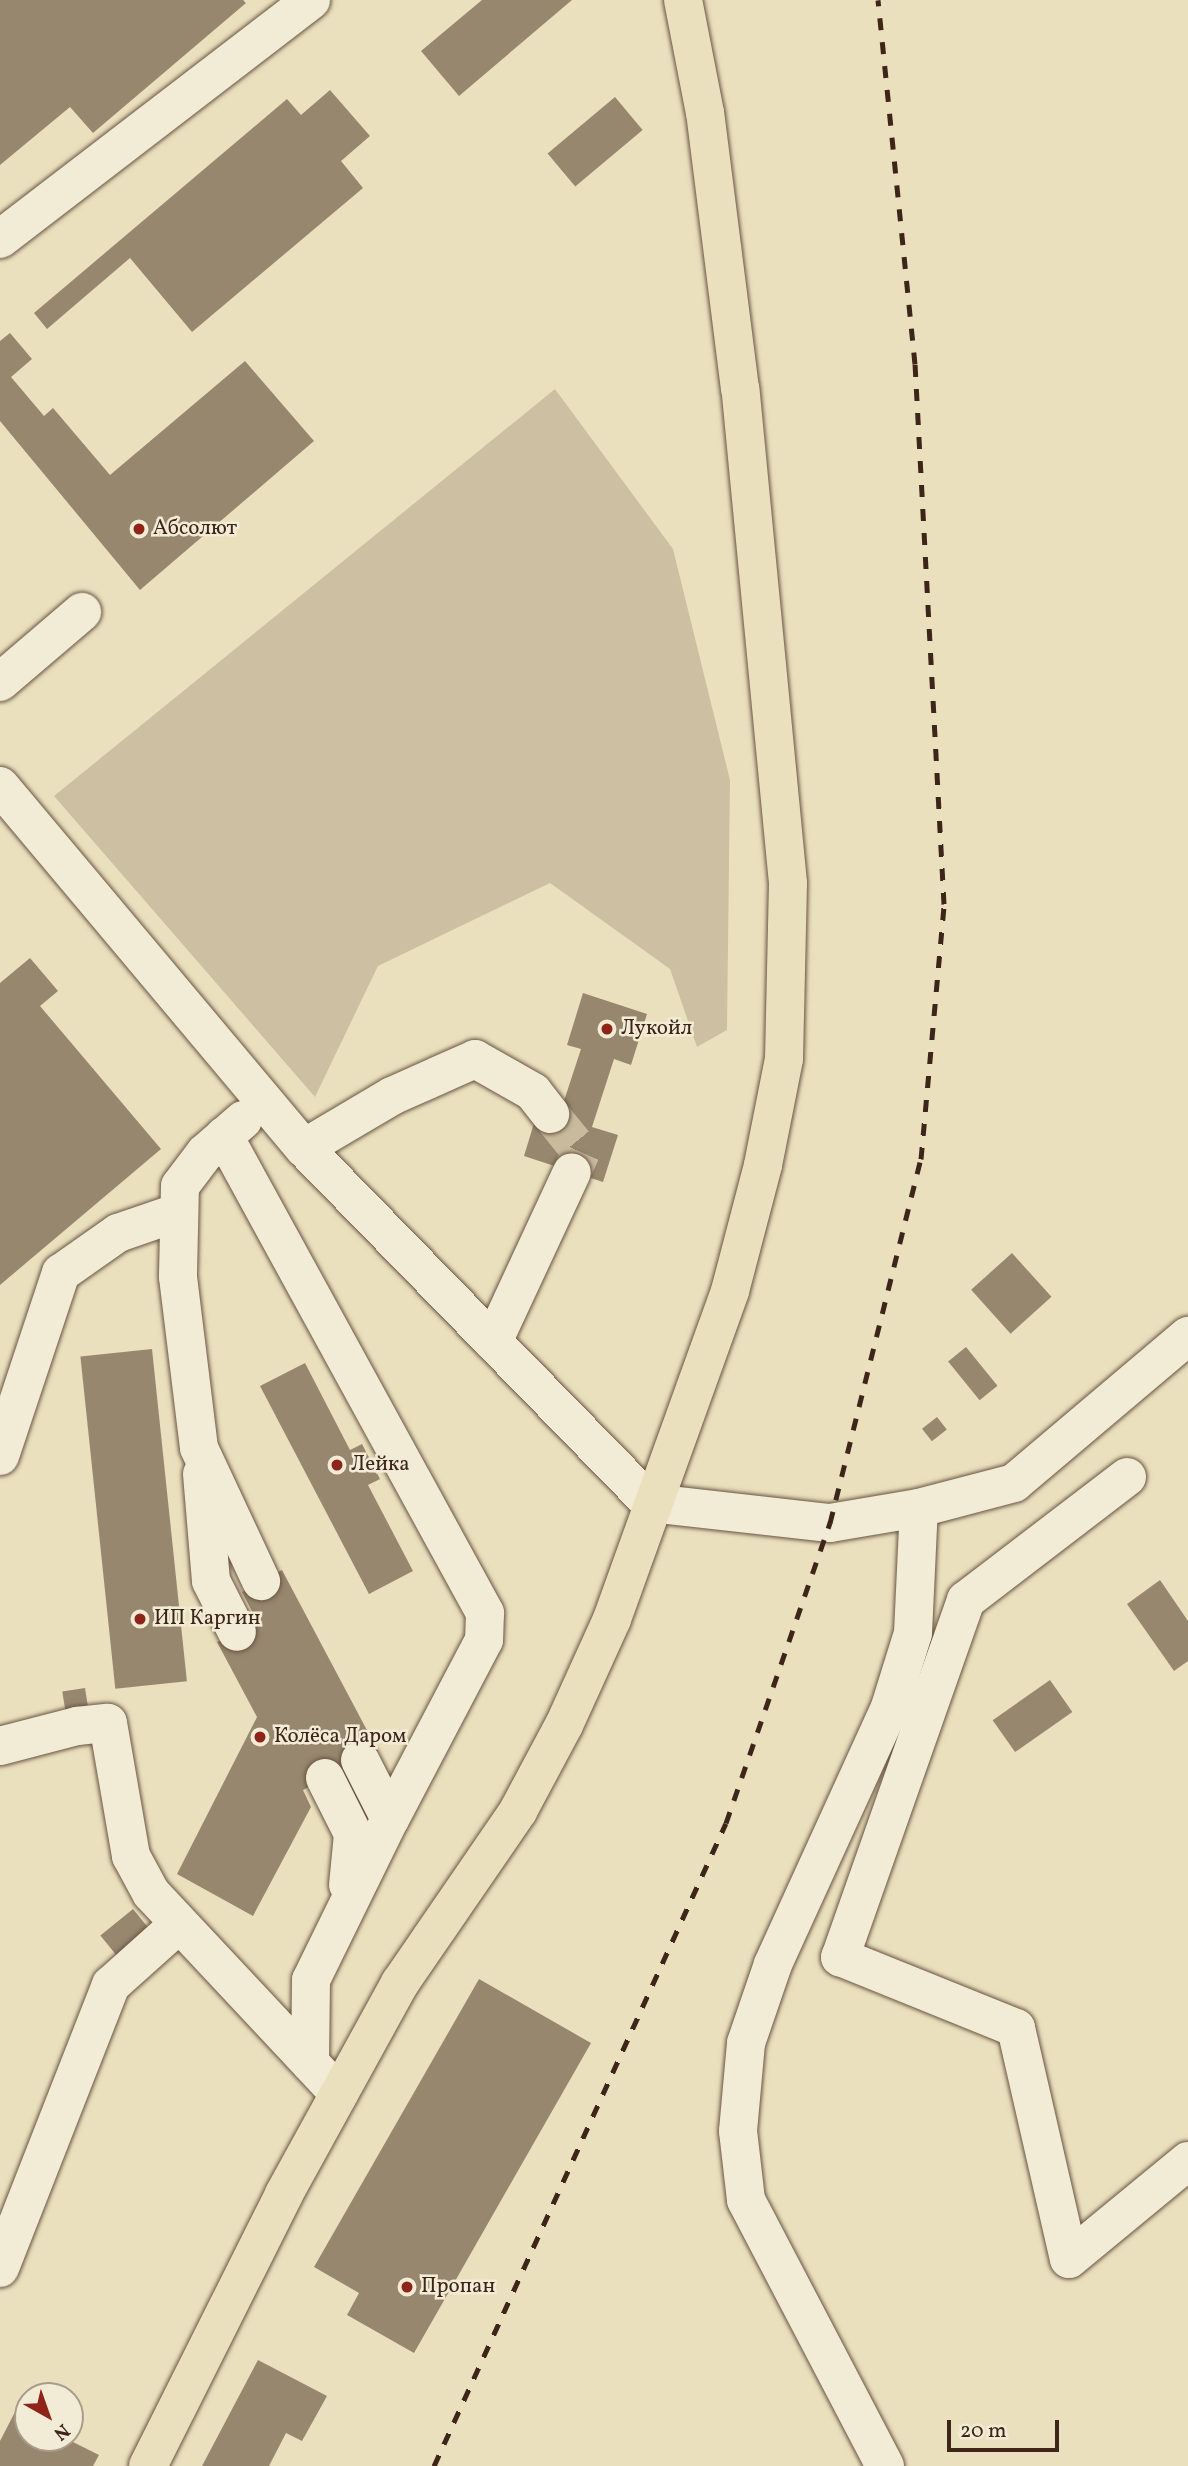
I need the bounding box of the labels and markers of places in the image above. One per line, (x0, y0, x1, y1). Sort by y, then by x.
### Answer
place label: Абсолют (153, 516, 237, 542)
marker: Абсолют (131, 521, 147, 537)
place label: Лукойл (621, 1016, 692, 1042)
marker: Лукойл (599, 1021, 615, 1037)
place label: Лейка (351, 1452, 410, 1478)
marker: Лейка (329, 1457, 345, 1473)
place label: ИП Каргин (154, 1606, 260, 1632)
marker: ИП Каргин (132, 1611, 148, 1627)
place label: Колёса Даром (274, 1724, 406, 1750)
marker: Колёса Даром (252, 1729, 268, 1745)
place label: Пропан (421, 2274, 495, 2300)
marker: Пропан (399, 2279, 415, 2295)

